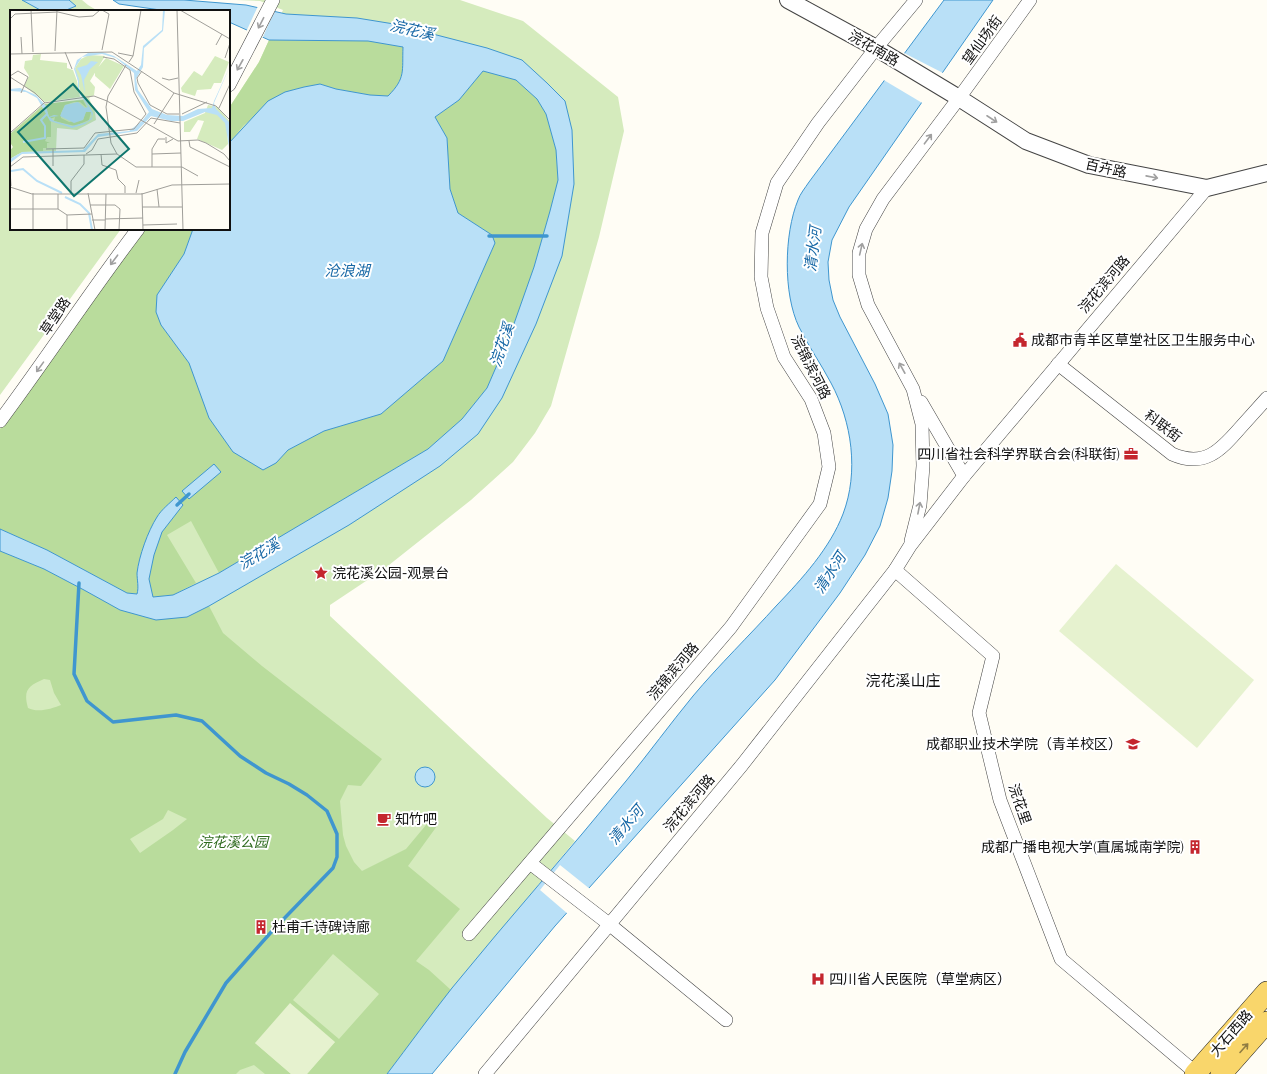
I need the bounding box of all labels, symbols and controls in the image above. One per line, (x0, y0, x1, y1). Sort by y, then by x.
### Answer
inset map (10, 10, 230, 230)
street label: 望仙场街 (957, 11, 1007, 69)
water label: 浣花溪 (387, 14, 438, 47)
one-way arrow (257, 17, 264, 29)
street label: 浣花南路 (844, 25, 903, 72)
one-way arrow (235, 59, 243, 71)
one-way arrow (986, 115, 997, 123)
one-way arrow (924, 134, 933, 145)
street label: 百卉路 (1083, 154, 1129, 183)
one-way arrow (1145, 173, 1158, 181)
water label: 清水河 (799, 222, 828, 273)
one-way arrow (857, 242, 865, 255)
street label: 浣花滨河路 (1074, 251, 1135, 318)
one-way arrow (110, 254, 118, 265)
water label: 沧浪湖 (324, 260, 371, 283)
street label: 草堂路 (35, 293, 76, 340)
water label: 浣花溪 (484, 318, 521, 370)
place label: 成都市青羊区草堂社区卫生服务中心 (1031, 330, 1255, 351)
street label: 浣锦滨河路 (785, 331, 836, 403)
public building icon: 成都市青羊区草堂社区卫生服务中心 (1012, 332, 1028, 348)
one-way arrow (36, 361, 44, 372)
one-way arrow (898, 362, 906, 374)
street label: 科联街 (1140, 405, 1186, 447)
place label: 四川省社会科学界联合会(科联街) (917, 444, 1120, 465)
office icon: 四川省社会科学界联合会(科联街) (1123, 446, 1139, 462)
one-way arrow (915, 502, 923, 515)
water label: 浣花溪 (234, 532, 286, 576)
water label: 清水河 (809, 546, 854, 598)
place label: 浣花溪公园-观景台 (332, 563, 449, 584)
place icon: 浣花溪公园-观景台 (313, 565, 329, 581)
street label: 浣锦滨河路 (643, 638, 704, 705)
district label: 浣花溪山庄 (865, 670, 941, 693)
place label: 成都职业技术学院（青羊校区） (926, 734, 1122, 755)
school or university icon: 成都职业技术学院（青羊校区） (1125, 736, 1141, 752)
street label: 浣花滨河路 (659, 770, 720, 837)
street label: 浣花里 (1003, 781, 1036, 827)
water label: 清水河 (603, 798, 652, 850)
place label: 知竹吧 (395, 809, 437, 830)
cafe icon: 知竹吧 (376, 811, 392, 827)
park label: 浣花溪公园 (198, 832, 270, 853)
place label: 成都广播电视大学(直属城南学院) (981, 837, 1184, 858)
building icon: 成都广播电视大学(直属城南学院) (1187, 839, 1203, 855)
place label: 杜甫千诗碑诗廊 (272, 917, 370, 938)
building icon: 杜甫千诗碑诗廊 (253, 919, 269, 935)
place label: 四川省人民医院（草堂病区） (829, 969, 1011, 990)
hospital icon: 四川省人民医院（草堂病区） (810, 971, 826, 987)
street label: 大石西路 (1205, 1005, 1258, 1061)
one-way arrow (1239, 1043, 1249, 1053)

